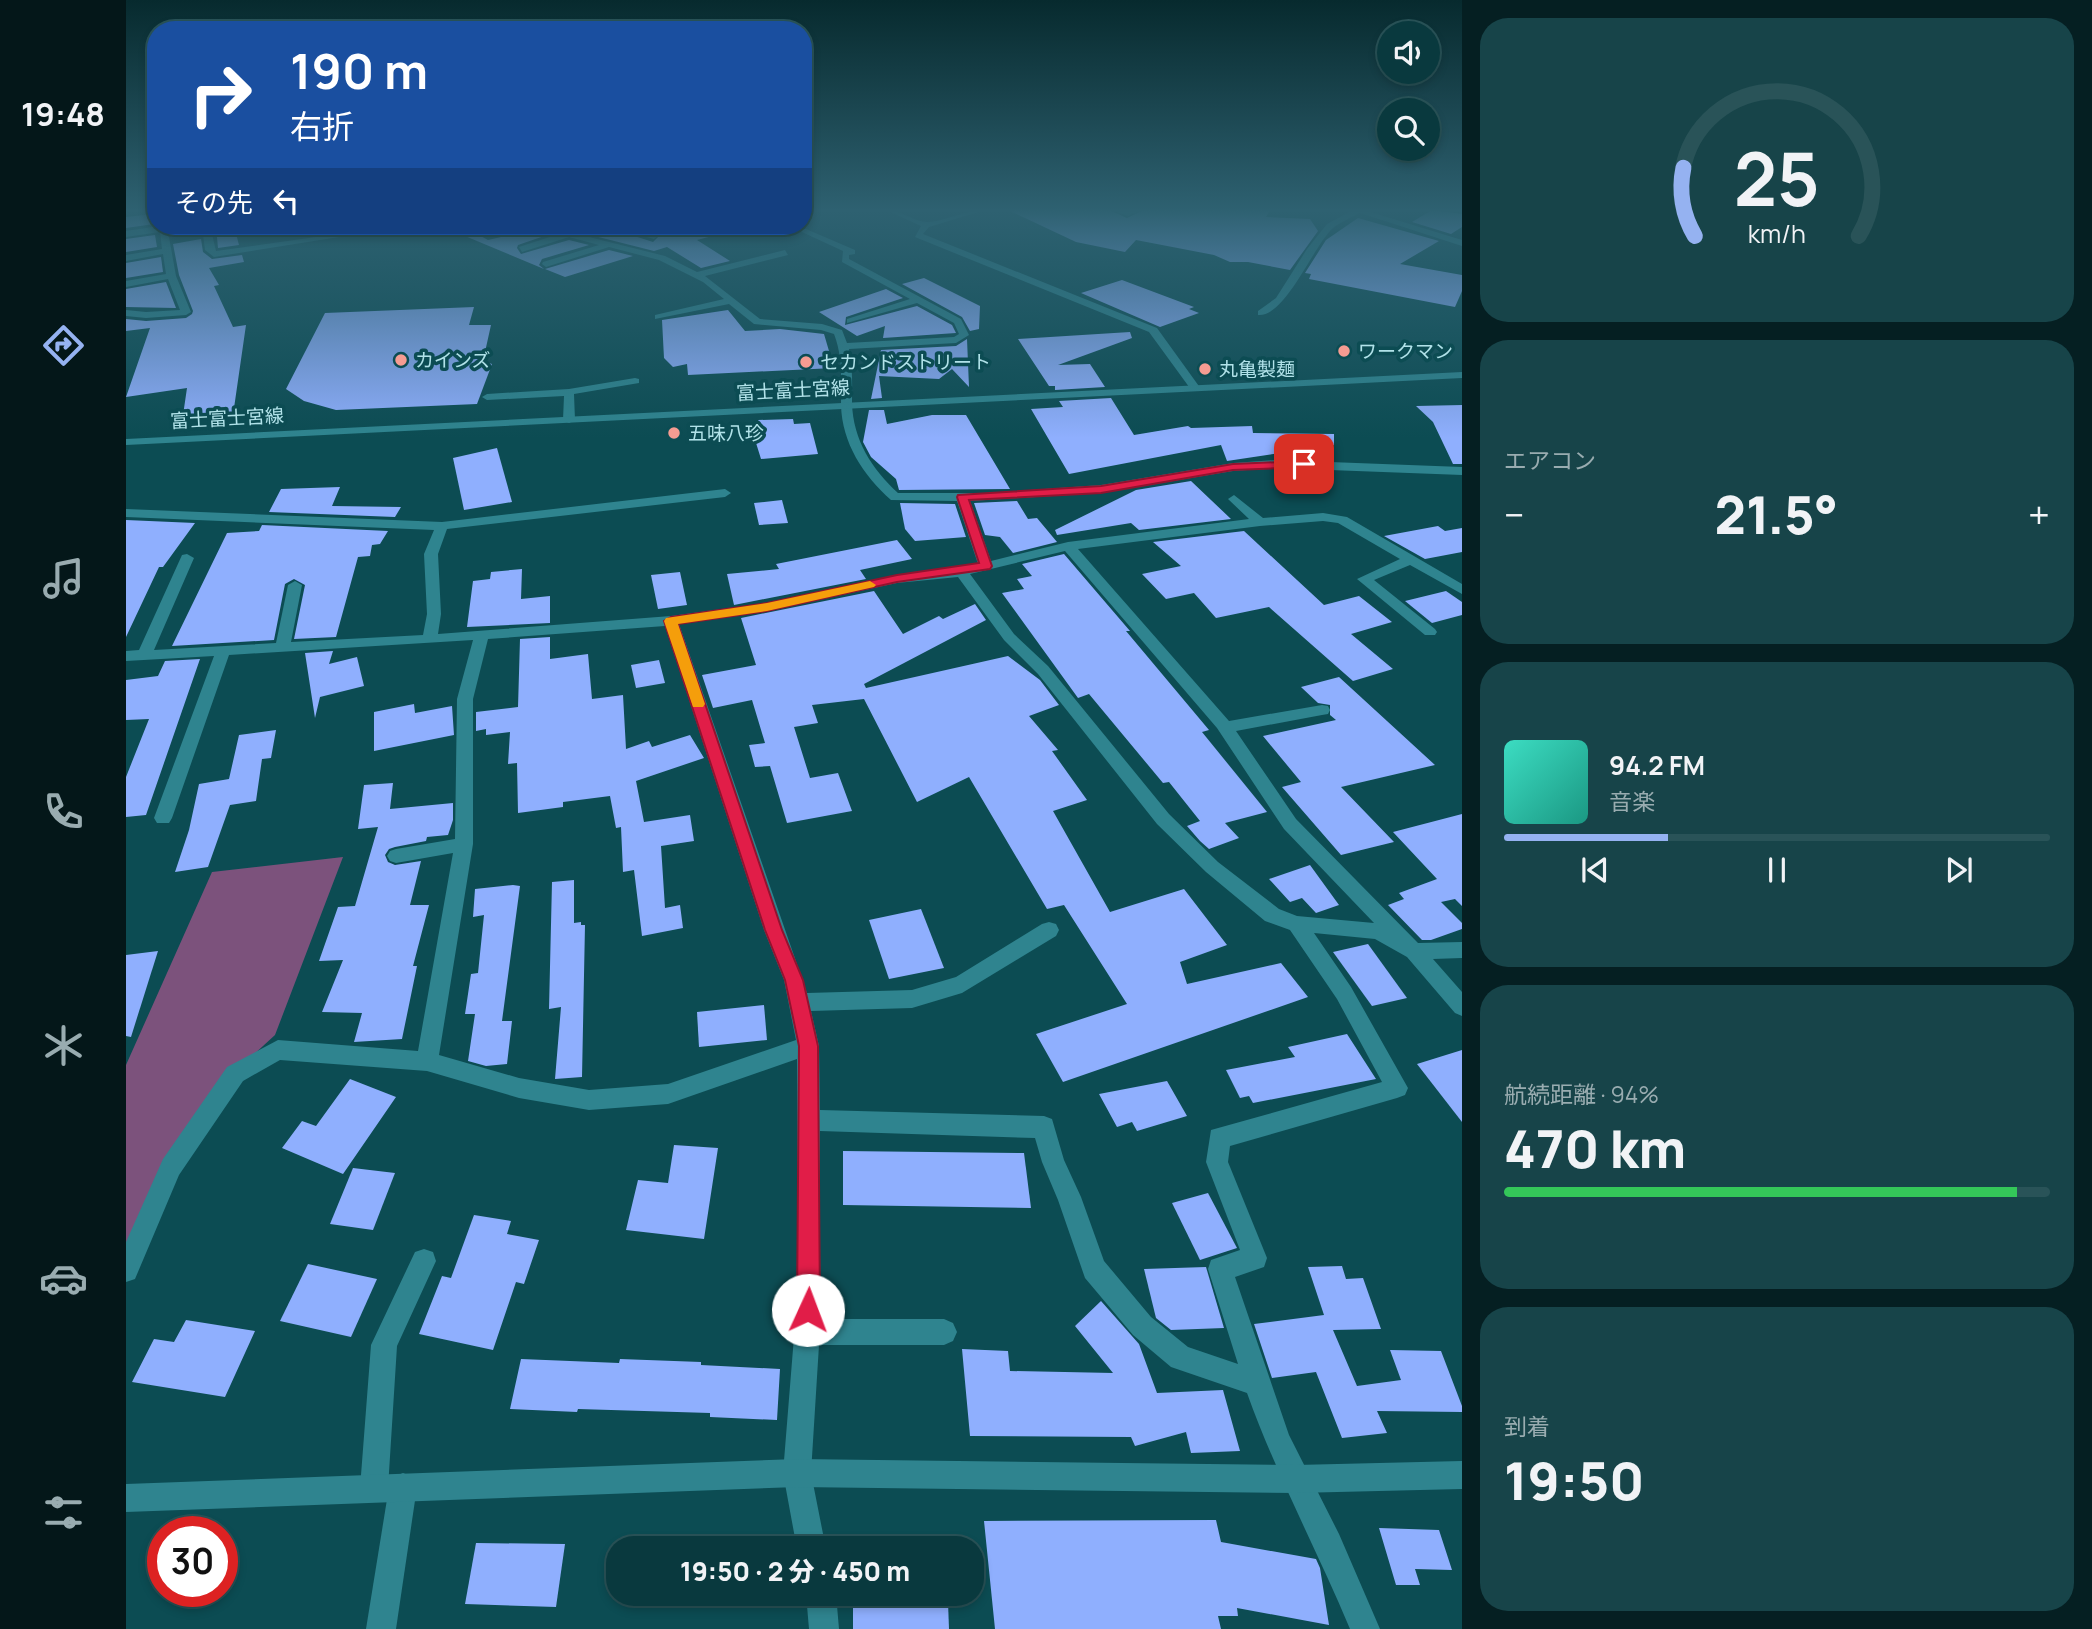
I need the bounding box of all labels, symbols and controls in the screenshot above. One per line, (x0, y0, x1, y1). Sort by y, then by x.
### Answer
map controls (1377, 21, 1440, 161)
button: sound (1377, 21, 1440, 84)
text: 190 m (290, 37, 428, 104)
icon: right (175, 49, 266, 140)
text: 19:48 (21, 92, 105, 136)
button: search (1377, 98, 1440, 161)
text: 右折 (290, 104, 354, 148)
text: 25 (1734, 128, 1820, 228)
icon: left (267, 182, 305, 220)
text: その先 (175, 184, 253, 220)
text: km/h (1748, 216, 1806, 251)
icon: directions (39, 321, 88, 370)
place label: ワークマン (1358, 338, 1453, 364)
marker: ワークマン (1336, 343, 1352, 359)
place label: カインズ (415, 347, 491, 373)
place label: セカンドストリート (820, 349, 991, 375)
marker: カインズ (393, 352, 409, 368)
marker: セカンドストリート (798, 354, 814, 370)
place label: 丸亀製麺 (1219, 356, 1295, 382)
marker: 丸亀製麺 (1197, 361, 1213, 377)
street label: 富士富士宮線 (735, 374, 851, 406)
street label: 富士富士宮線 (169, 402, 285, 434)
place label: 五味八珍 (688, 420, 764, 446)
marker: 五味八珍 (666, 425, 682, 441)
pin (1274, 434, 1334, 494)
text: エアコン (1504, 444, 1596, 476)
icon: arrive (1285, 445, 1323, 483)
text: 21.5° (1715, 479, 1838, 550)
text: − (1504, 488, 1525, 540)
text: + (2028, 488, 2050, 540)
icon: music (39, 554, 88, 603)
text: 94.2 FM (1609, 747, 1705, 783)
text: 音楽 (1609, 785, 1655, 817)
icon: phone (39, 787, 88, 836)
icon: previous (1576, 851, 1614, 889)
icon: pause (1758, 851, 1796, 889)
icon: next (1940, 851, 1978, 889)
icon: climate (39, 1021, 88, 1070)
text: 航続距離 · 94% (1504, 1078, 1659, 1110)
text: 470 km (1504, 1113, 1686, 1184)
icon: car (39, 1254, 88, 1303)
position arrow (771, 1273, 845, 1347)
text: 到着 (1504, 1410, 1550, 1442)
text: 19:50 (1504, 1445, 1644, 1516)
icon: filters (39, 1488, 88, 1537)
speed limit sign: 30 (147, 1516, 238, 1607)
text: 19:50 · 2 分 · 450 m (680, 1553, 910, 1589)

